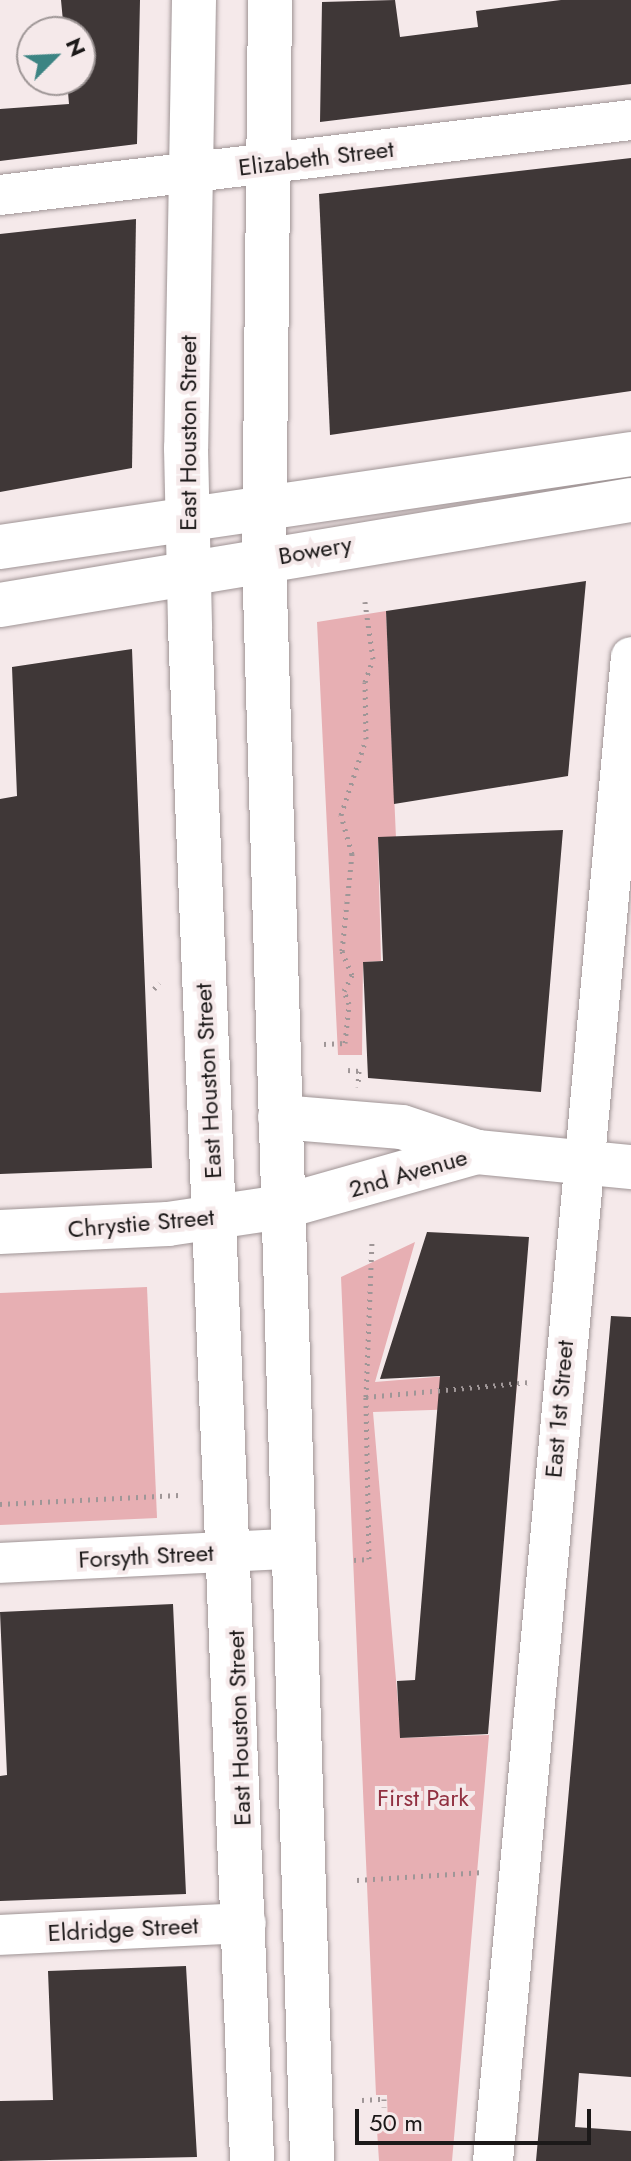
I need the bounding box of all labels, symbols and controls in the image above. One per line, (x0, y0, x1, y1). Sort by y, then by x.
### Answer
north arrow (16, 16, 96, 96)
text: N (58, 33, 94, 62)
street label: Elizabeth Street (237, 134, 395, 182)
street label: East Houston Street (174, 335, 202, 531)
street label: Bowery (276, 529, 354, 571)
street label: East Houston Street (188, 982, 228, 1180)
street label: 2nd Avenue (345, 1142, 471, 1204)
street label: Chrystie Street (67, 1202, 215, 1244)
street label: East 1st Street (539, 1339, 579, 1479)
street label: Forsyth Street (78, 1538, 214, 1574)
street label: East Houston Street (221, 1630, 257, 1826)
park label: First Park (377, 1784, 469, 1812)
street label: Eldridge Street (47, 1911, 199, 1947)
scale bar (359, 2093, 595, 2143)
text: 50 m (369, 2105, 423, 2140)

